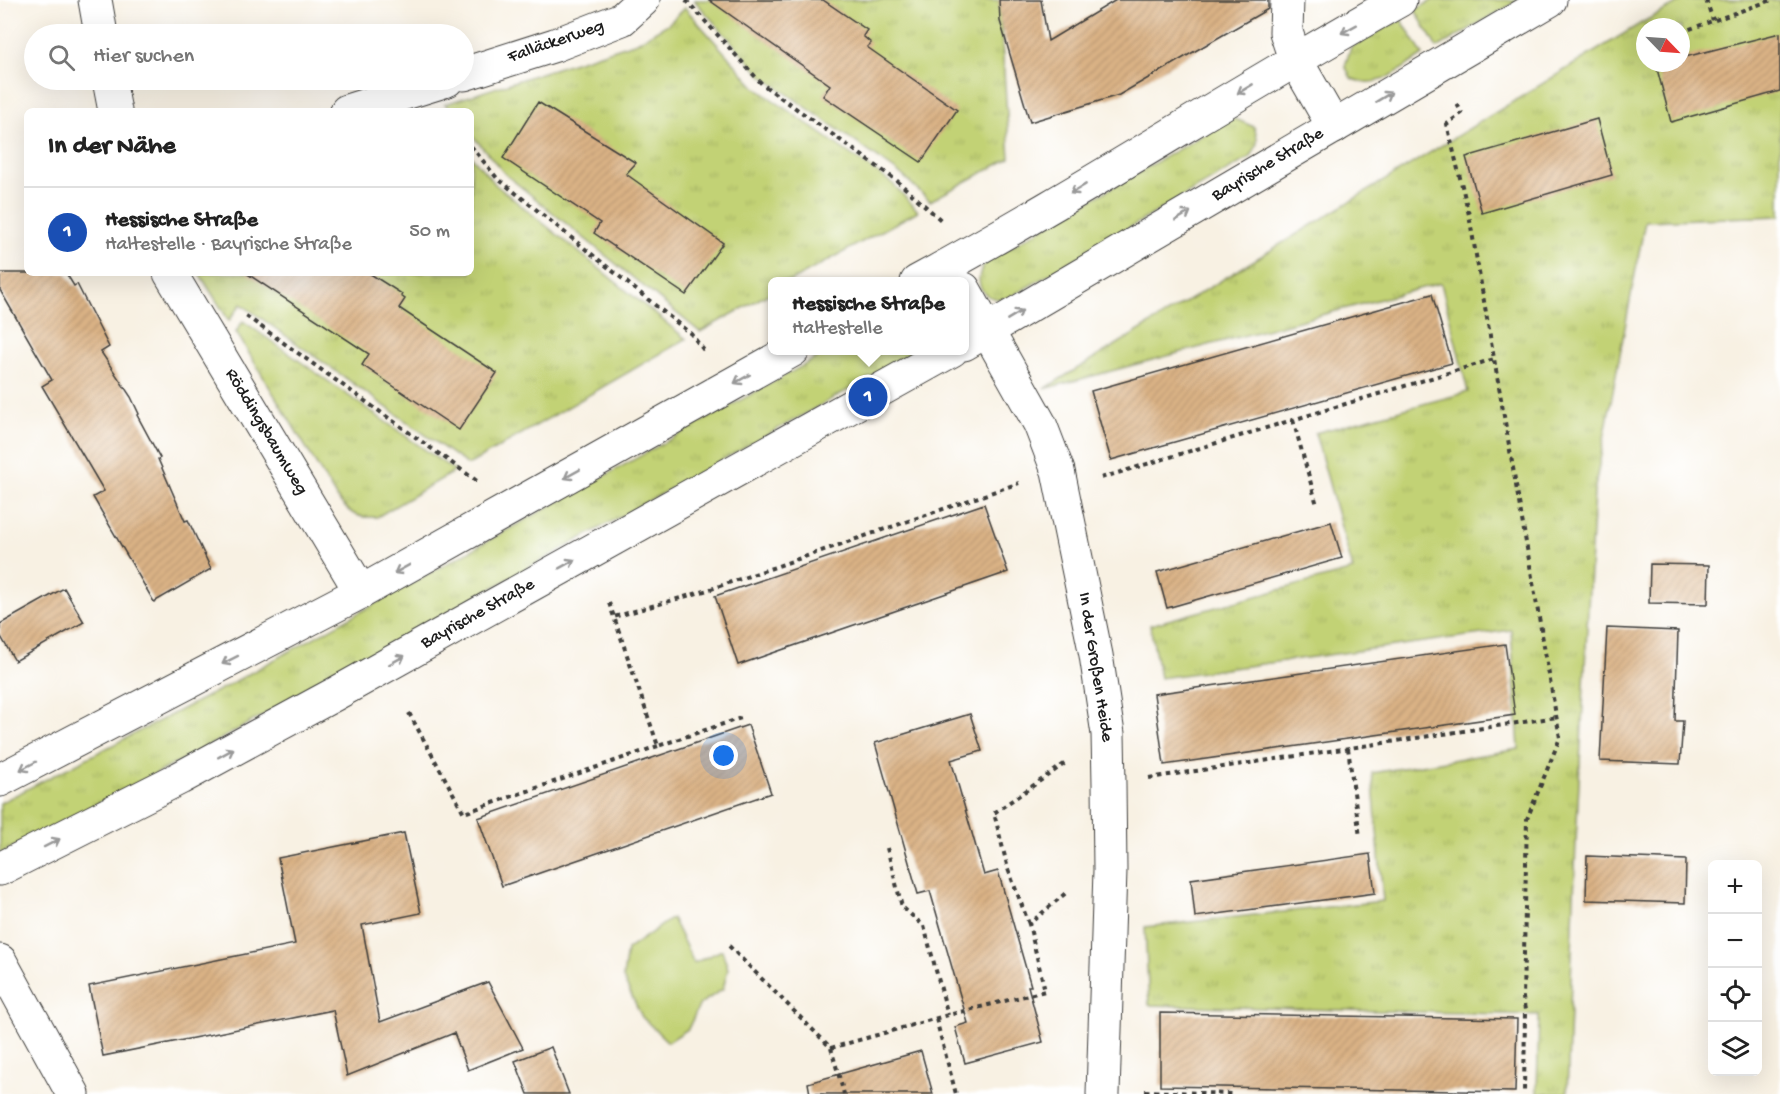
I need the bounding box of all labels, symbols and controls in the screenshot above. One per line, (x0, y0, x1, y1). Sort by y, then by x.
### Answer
street label: Falläckerweg (504, 16, 607, 69)
north arrow (1636, 18, 1690, 72)
search box (24, 24, 474, 90)
one-way arrow (1340, 24, 1358, 35)
icon: search (45, 41, 78, 74)
text: Hier suchen (93, 44, 194, 70)
one-way arrow (1237, 83, 1254, 95)
one-way arrow (1375, 90, 1392, 102)
street label: Bayrische Straße (1207, 123, 1328, 207)
text: In der Nähe (48, 132, 176, 163)
one-way arrow (1070, 183, 1087, 195)
text: Hessische Straße (105, 208, 258, 234)
one-way arrow (1174, 210, 1191, 222)
text: 1 (63, 221, 72, 244)
text: 50 m (409, 221, 450, 244)
text: Haltestelle · Bayrische Straße (105, 234, 352, 257)
popup (768, 277, 969, 355)
text: Hessische Straße (792, 292, 945, 318)
one-way arrow (1006, 309, 1023, 321)
text: Haltestelle (792, 318, 883, 341)
street label: Röddingsbaumweg (220, 365, 312, 499)
one-way arrow (734, 373, 751, 385)
pin: 1 (848, 374, 888, 420)
one-way arrow (564, 468, 581, 480)
one-way arrow (557, 558, 575, 569)
one-way arrow (394, 563, 411, 575)
street label: Bayrische Straße (417, 574, 539, 654)
street label: In der Großen Heide (1073, 591, 1117, 744)
one-way arrow (387, 654, 405, 665)
one-way arrow (221, 655, 239, 667)
your location (709, 741, 738, 770)
one-way arrow (216, 747, 234, 758)
one-way arrow (20, 760, 37, 772)
one-way arrow (43, 836, 61, 848)
map controls (1708, 860, 1762, 1076)
button: + (1708, 860, 1762, 914)
button: − (1708, 914, 1762, 968)
button: locate (1708, 968, 1762, 1022)
button: layers (1708, 1022, 1762, 1076)

